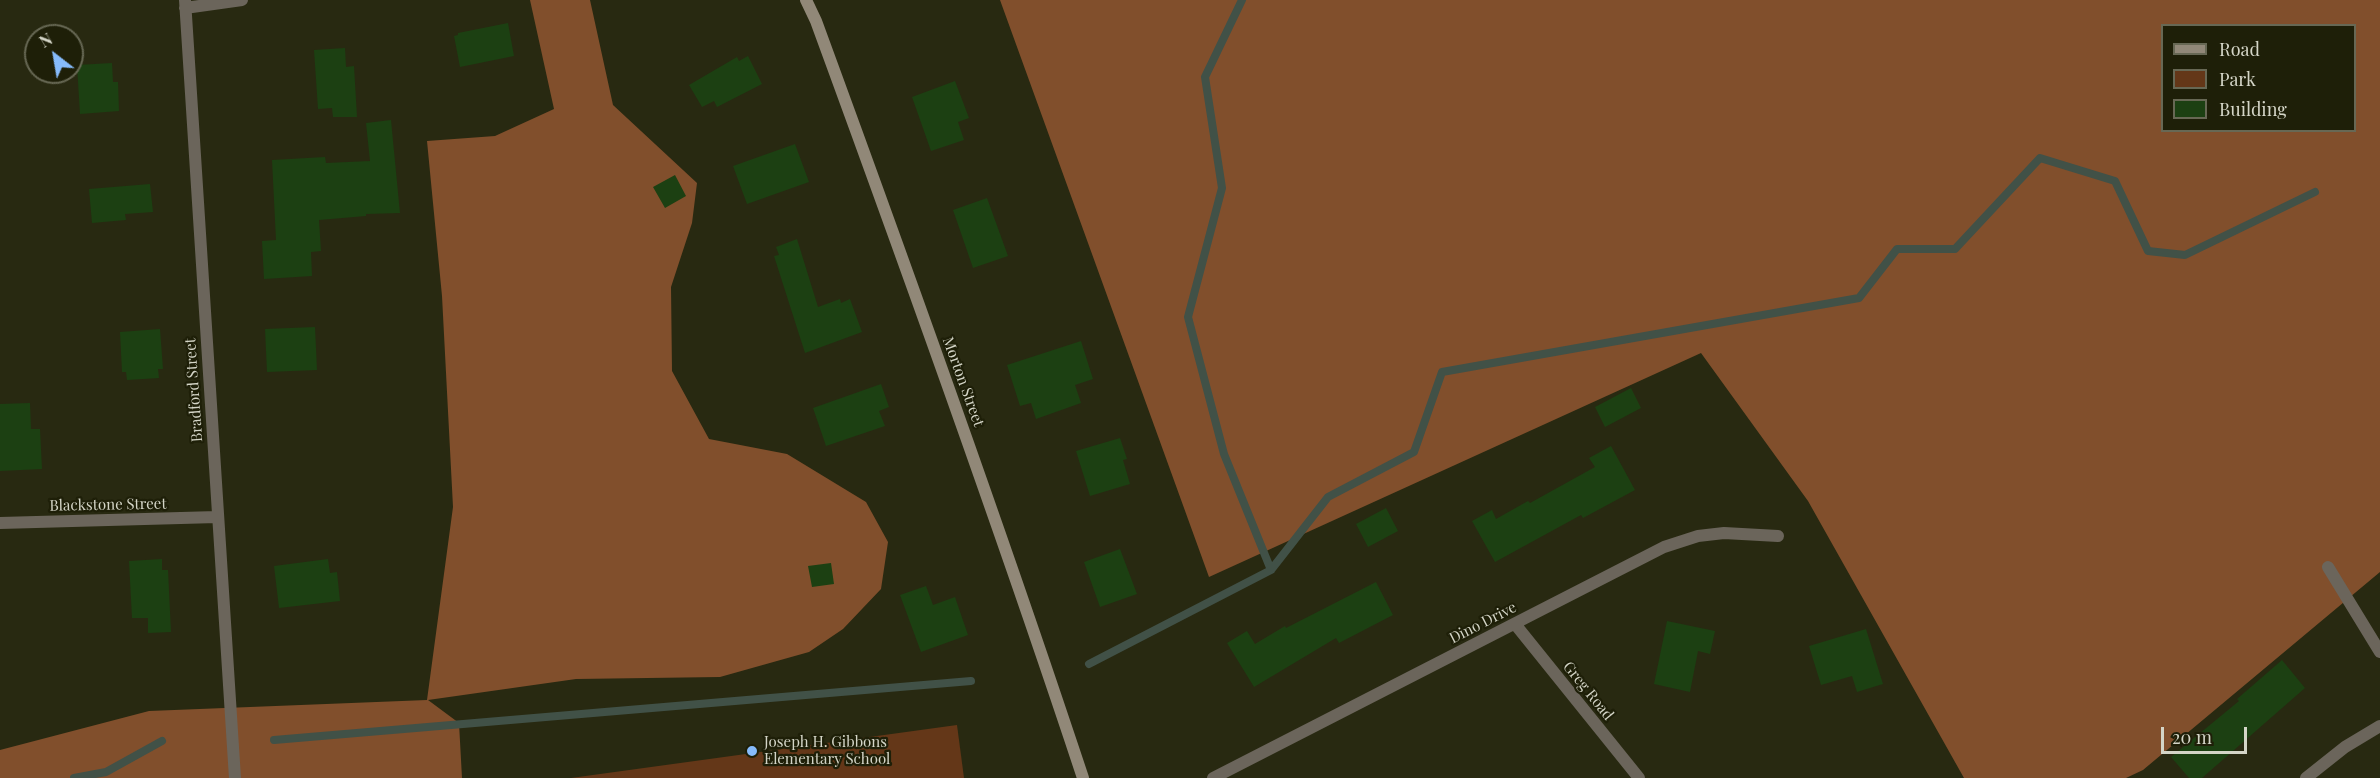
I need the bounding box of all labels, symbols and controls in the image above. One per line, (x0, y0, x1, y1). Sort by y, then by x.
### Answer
north arrow (24, 24, 84, 84)
legend (2161, 24, 2356, 132)
text: N (35, 28, 56, 52)
text: Road (2219, 37, 2260, 61)
text: Park (2219, 67, 2256, 91)
text: Building (2219, 97, 2287, 121)
street label: Morton Street (938, 335, 988, 429)
street label: Bradford Street (181, 337, 207, 443)
street label: Blackstone Street (49, 495, 167, 515)
street label: Dino Drive (1446, 598, 1520, 648)
street label: Greg Road (1559, 658, 1617, 724)
scale bar (2164, 715, 2250, 753)
text: 20 m (2172, 725, 2212, 749)
place label: Joseph H. Gibbons Elementary School (764, 733, 890, 768)
marker: Joseph H. Gibbons Elementary School (745, 744, 759, 758)

